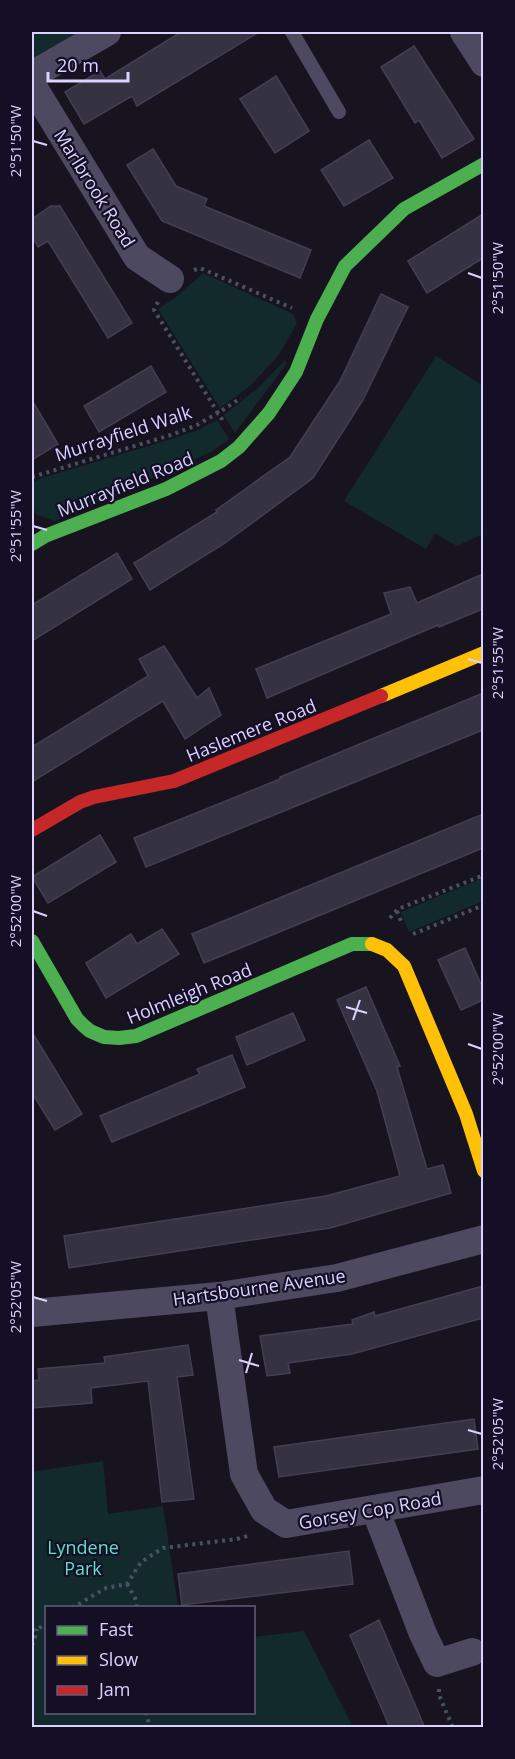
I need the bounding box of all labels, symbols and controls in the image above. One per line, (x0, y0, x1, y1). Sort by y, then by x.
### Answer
scale bar (48, 45, 128, 83)
text: 20 m (57, 53, 99, 77)
text: 2°51'50"W (5, 105, 25, 177)
street label: Marlbrook Road (49, 124, 141, 252)
text: 2°51'50"W (487, 242, 507, 314)
street label: Murrayfield Walk (52, 399, 195, 466)
street label: Murrayfield Road (53, 446, 197, 522)
text: 2°51'55"W (5, 490, 25, 562)
text: 2°51'55"W (487, 627, 507, 699)
street label: Haslemere Road (182, 693, 320, 767)
text: 2°52'00"W (5, 875, 25, 947)
street label: Holmleigh Road (123, 957, 255, 1029)
text: 2°52'00"W (487, 1013, 507, 1085)
text: 2°52'05"W (5, 1261, 25, 1333)
street label: Hartsbourne Avenue (171, 1263, 347, 1311)
text: 2°52'05"W (487, 1398, 507, 1470)
street label: Gorsey Cop Road (297, 1486, 443, 1534)
park label: Lyndene Park (47, 1535, 119, 1580)
legend (45, 1606, 255, 1714)
text: Fast (99, 1617, 133, 1641)
text: Slow (99, 1647, 138, 1671)
text: Jam (97, 1677, 131, 1701)

